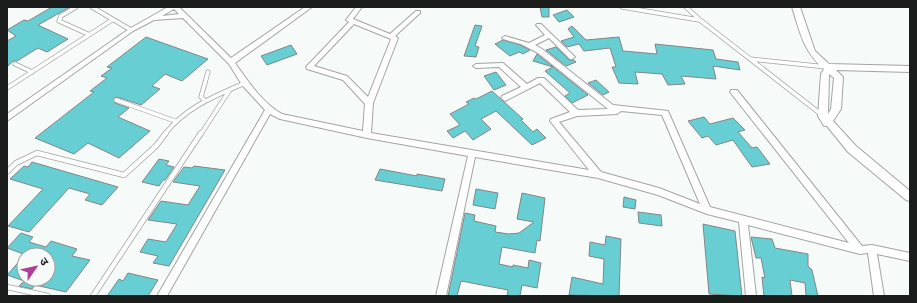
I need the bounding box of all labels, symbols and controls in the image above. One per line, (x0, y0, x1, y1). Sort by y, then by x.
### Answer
north arrow (16, 247, 56, 287)
text: उ (38, 255, 51, 268)

